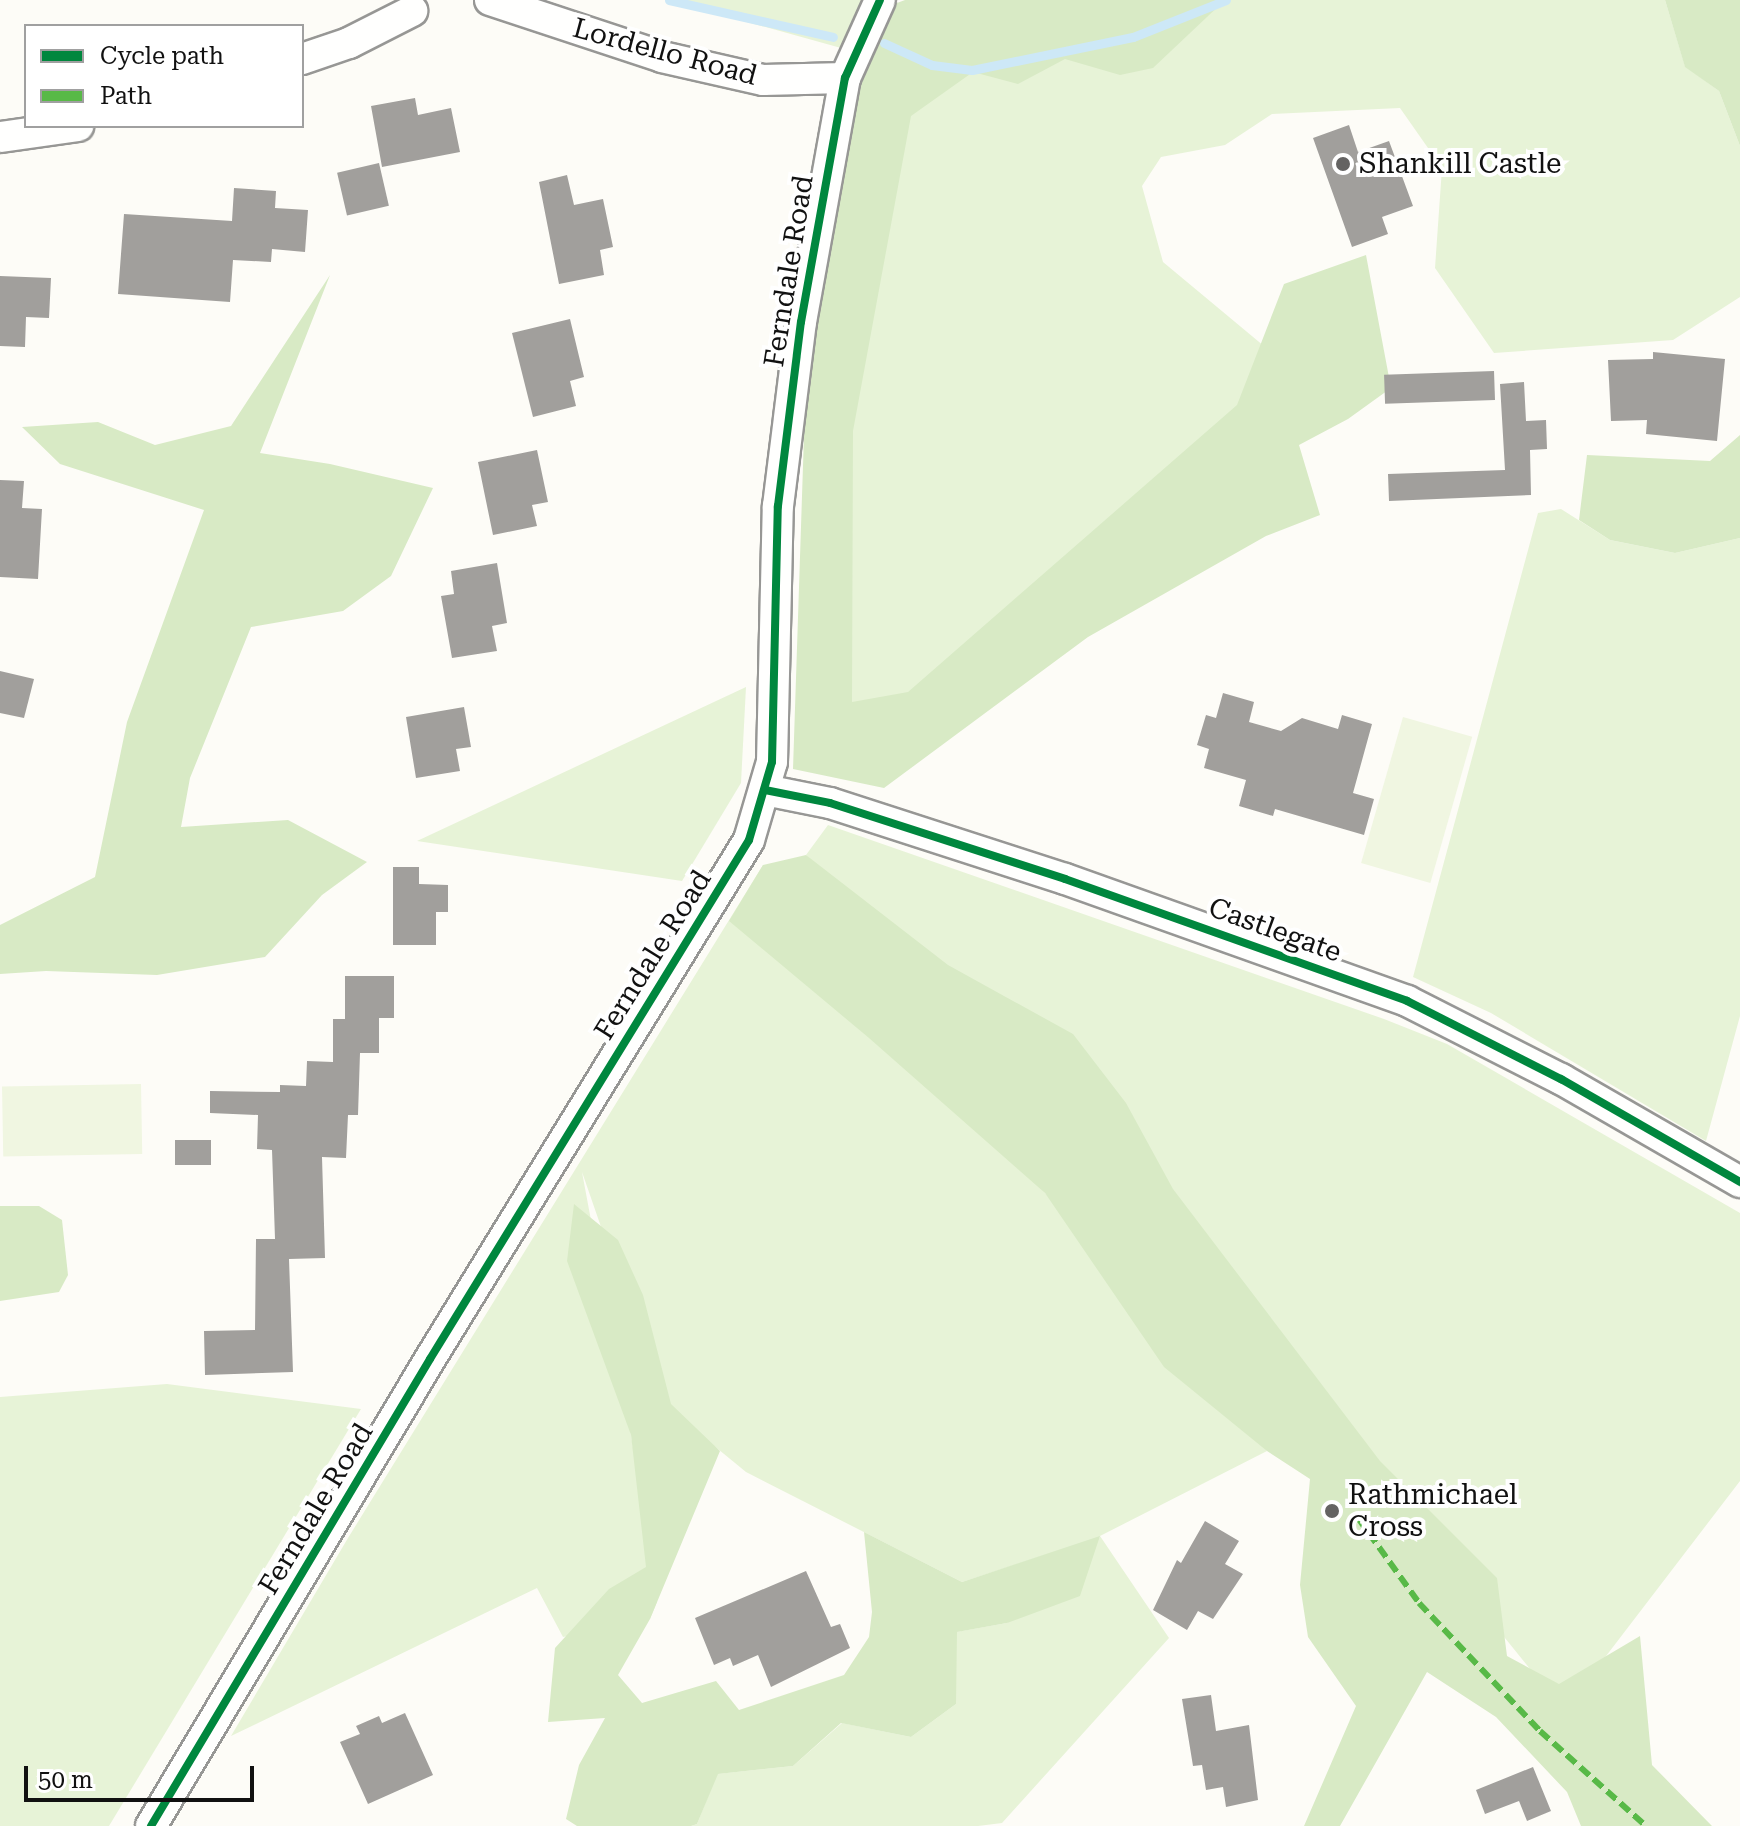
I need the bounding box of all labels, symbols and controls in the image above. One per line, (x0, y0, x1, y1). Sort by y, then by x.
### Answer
street label: Lordello Road (569, 11, 761, 93)
legend (24, 24, 304, 128)
text: Cycle path (100, 42, 224, 70)
text: Path (100, 82, 152, 110)
place label: Shankill Castle (1359, 147, 1561, 181)
marker: Shankill Castle (1334, 155, 1352, 173)
street label: Ferndale Road (757, 173, 821, 369)
street label: Ferndale Road (587, 864, 719, 1046)
street label: Castlegate (1204, 890, 1346, 970)
street label: Ferndale Road (252, 1417, 380, 1601)
place label: Rathmichael Cross (1348, 1478, 1517, 1544)
marker: Rathmichael Cross (1323, 1502, 1341, 1520)
scale bar (28, 1750, 258, 1800)
text: 50 m (38, 1766, 93, 1794)

